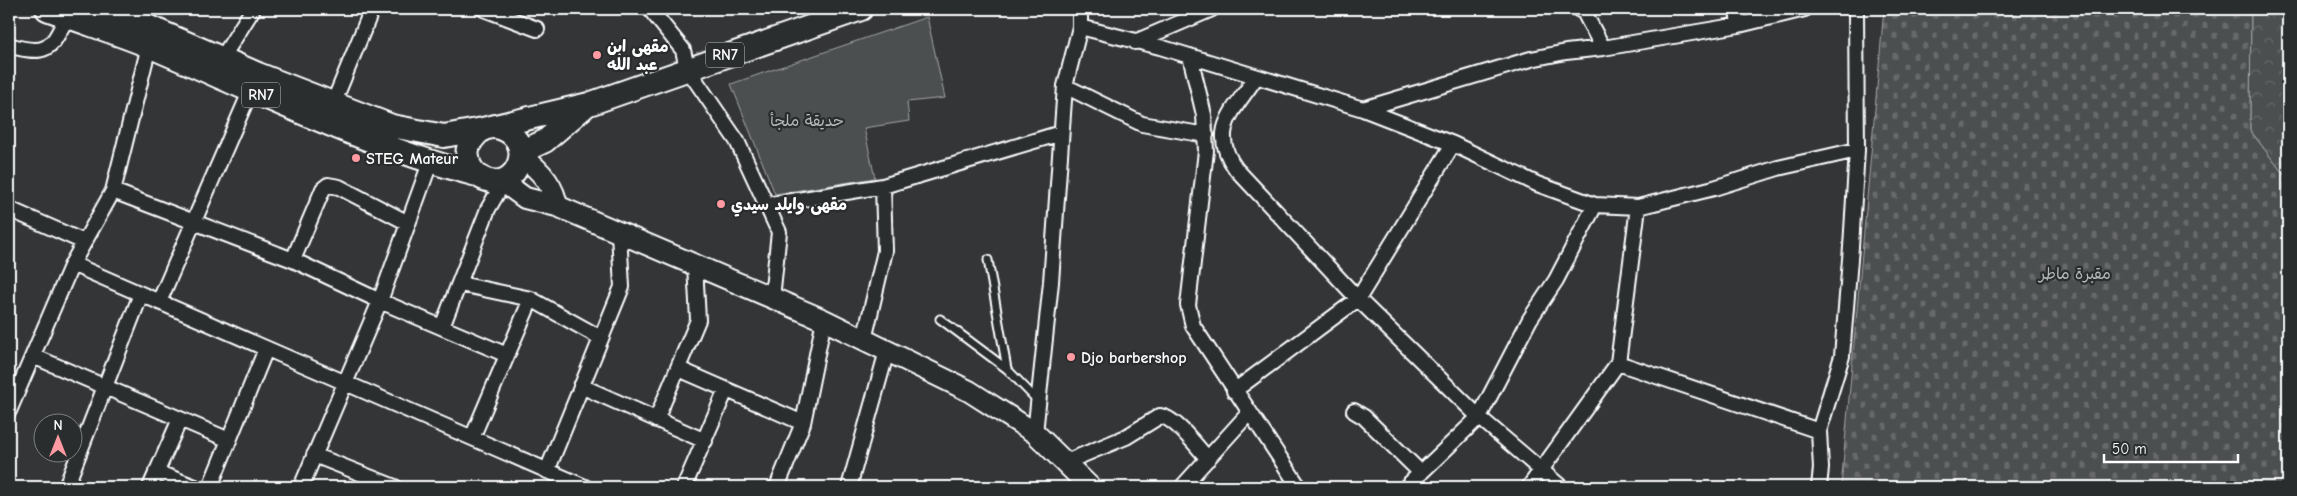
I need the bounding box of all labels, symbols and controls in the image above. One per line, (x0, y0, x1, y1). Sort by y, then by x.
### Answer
place label: مقهى ابن عبد الله (607, 38, 668, 74)
road number: RN7 (706, 42, 744, 68)
marker: مقهى ابن عبد الله (591, 49, 603, 61)
road number: RN7 (242, 82, 280, 108)
park label: حديقة ملجأ (770, 112, 844, 130)
place label: STEG Mateur (366, 150, 459, 168)
marker: STEG Mateur (350, 152, 362, 164)
place label: مقهى وايلد سيدي (731, 196, 847, 217)
marker: مقهى وايلد سيدي (715, 198, 727, 210)
park label: مقبرة ماطر (2037, 265, 2111, 283)
place label: Djo barbershop (1081, 349, 1187, 367)
marker: Djo barbershop (1065, 351, 1077, 363)
north arrow (32, 414, 82, 464)
text: N (53, 417, 63, 434)
scale bar (2104, 431, 2238, 463)
text: 50 m (2112, 440, 2147, 458)

